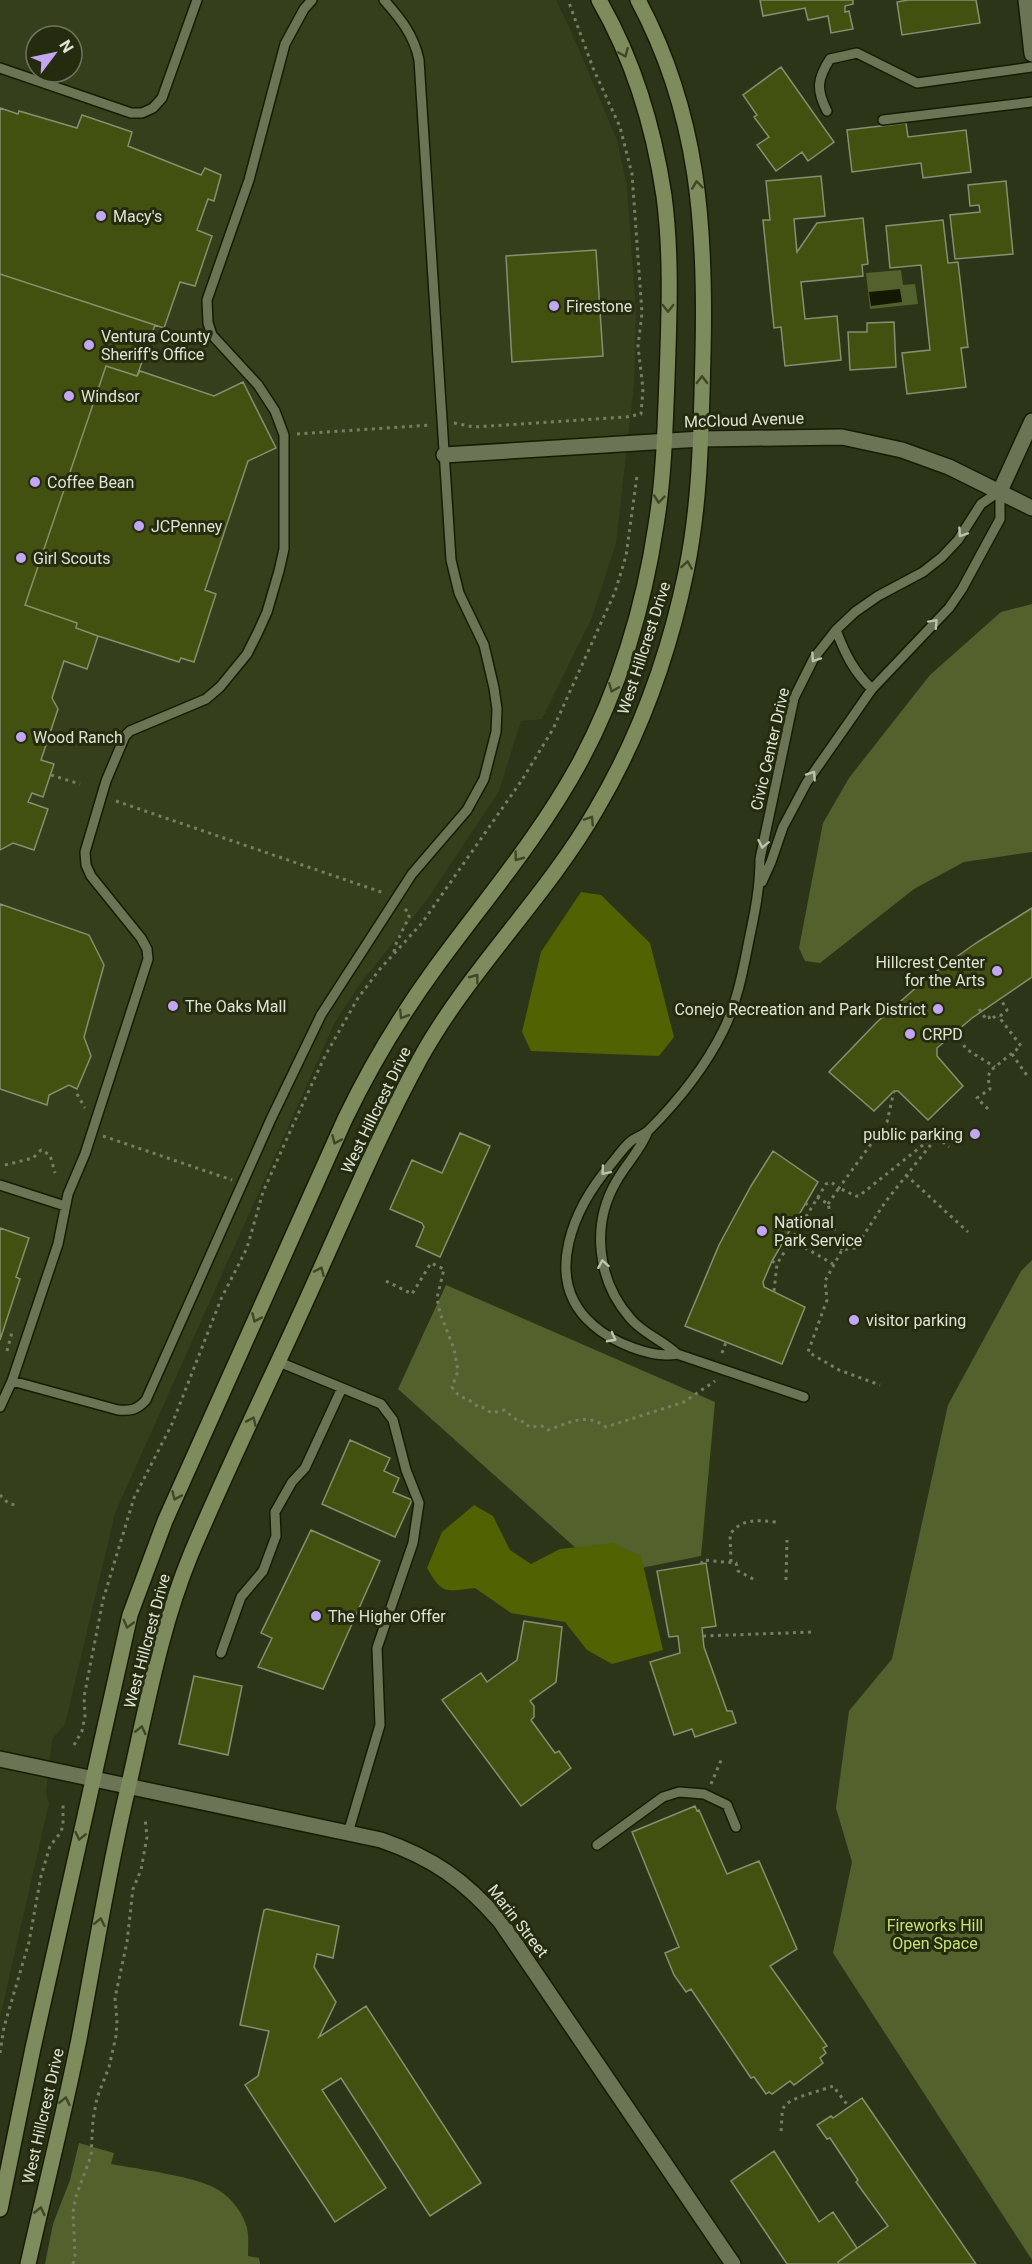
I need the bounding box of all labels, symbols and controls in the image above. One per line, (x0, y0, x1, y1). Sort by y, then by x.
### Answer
north arrow (24, 24, 84, 84)
text: N (55, 36, 77, 56)
one-way arrow (617, 47, 629, 58)
one-way arrow (692, 181, 704, 190)
place label: Macy's (113, 207, 162, 226)
marker: Macy's (94, 209, 108, 223)
place label: Firestone (566, 297, 632, 316)
marker: Firestone (547, 299, 561, 313)
one-way arrow (662, 303, 674, 312)
place label: Ventura County Sheriff's Office (101, 327, 210, 364)
marker: Ventura County Sheriff's Office (82, 338, 96, 352)
one-way arrow (696, 376, 709, 385)
place label: Windsor (81, 387, 140, 406)
marker: Windsor (62, 389, 76, 403)
street label: McCloud Avenue (684, 408, 804, 432)
place label: Coffee Bean (47, 473, 134, 492)
marker: Coffee Bean (28, 475, 42, 489)
one-way arrow (653, 495, 666, 504)
place label: JCPenney (151, 517, 223, 536)
marker: JCPenney (132, 519, 146, 533)
one-way arrow (958, 527, 969, 538)
place label: Girl Scouts (33, 549, 110, 568)
marker: Girl Scouts (14, 551, 28, 565)
one-way arrow (680, 561, 693, 571)
street label: West Hillcrest Drive (614, 579, 674, 717)
one-way arrow (927, 620, 938, 630)
one-way arrow (811, 651, 822, 662)
one-way arrow (607, 682, 620, 692)
street label: Civic Center Drive (747, 686, 793, 812)
place label: Wood Ranch (33, 728, 123, 747)
marker: Wood Ranch (14, 730, 28, 744)
one-way arrow (805, 771, 816, 782)
one-way arrow (582, 816, 594, 826)
one-way arrow (757, 839, 770, 849)
one-way arrow (514, 851, 525, 862)
place label: Hillcrest Center for the Arts (875, 953, 986, 990)
marker: Hillcrest Center for the Arts (990, 964, 1004, 978)
one-way arrow (468, 973, 479, 984)
place label: The Oaks Mall (185, 997, 286, 1016)
marker: The Oaks Mall (166, 999, 180, 1013)
place label: Conejo Recreation and Park District (674, 1000, 926, 1019)
marker: Conejo Recreation and Park District (931, 1002, 945, 1016)
one-way arrow (399, 1008, 410, 1019)
place label: CRPD (922, 1025, 963, 1044)
marker: CRPD (903, 1027, 917, 1041)
street label: West Hillcrest Drive (337, 1044, 415, 1176)
place label: public parking (863, 1125, 963, 1144)
marker: public parking (968, 1127, 982, 1141)
one-way arrow (331, 1134, 343, 1145)
one-way arrow (602, 1164, 613, 1175)
place label: National Park Service (774, 1213, 862, 1250)
marker: National Park Service (755, 1224, 769, 1238)
one-way arrow (597, 1259, 610, 1269)
one-way arrow (313, 1266, 325, 1277)
place label: visitor parking (866, 1311, 966, 1330)
one-way arrow (251, 1312, 263, 1323)
marker: visitor parking (847, 1313, 861, 1327)
one-way arrow (606, 1331, 616, 1342)
one-way arrow (244, 1417, 256, 1428)
one-way arrow (171, 1489, 183, 1500)
street label: West Hillcrest Drive (120, 1572, 174, 1710)
place label: The Higher Offer (328, 1607, 446, 1626)
marker: The Higher Offer (309, 1609, 323, 1623)
one-way arrow (123, 1618, 135, 1629)
one-way arrow (134, 1725, 147, 1735)
one-way arrow (74, 1831, 87, 1841)
street label: Marin Street (484, 1881, 552, 1961)
park label: Fireworks Hill Open Space (887, 1916, 983, 1953)
one-way arrow (93, 1917, 106, 1927)
street label: West Hillcrest Drive (18, 2046, 68, 2186)
one-way arrow (58, 2096, 71, 2106)
one-way arrow (33, 2206, 46, 2216)

